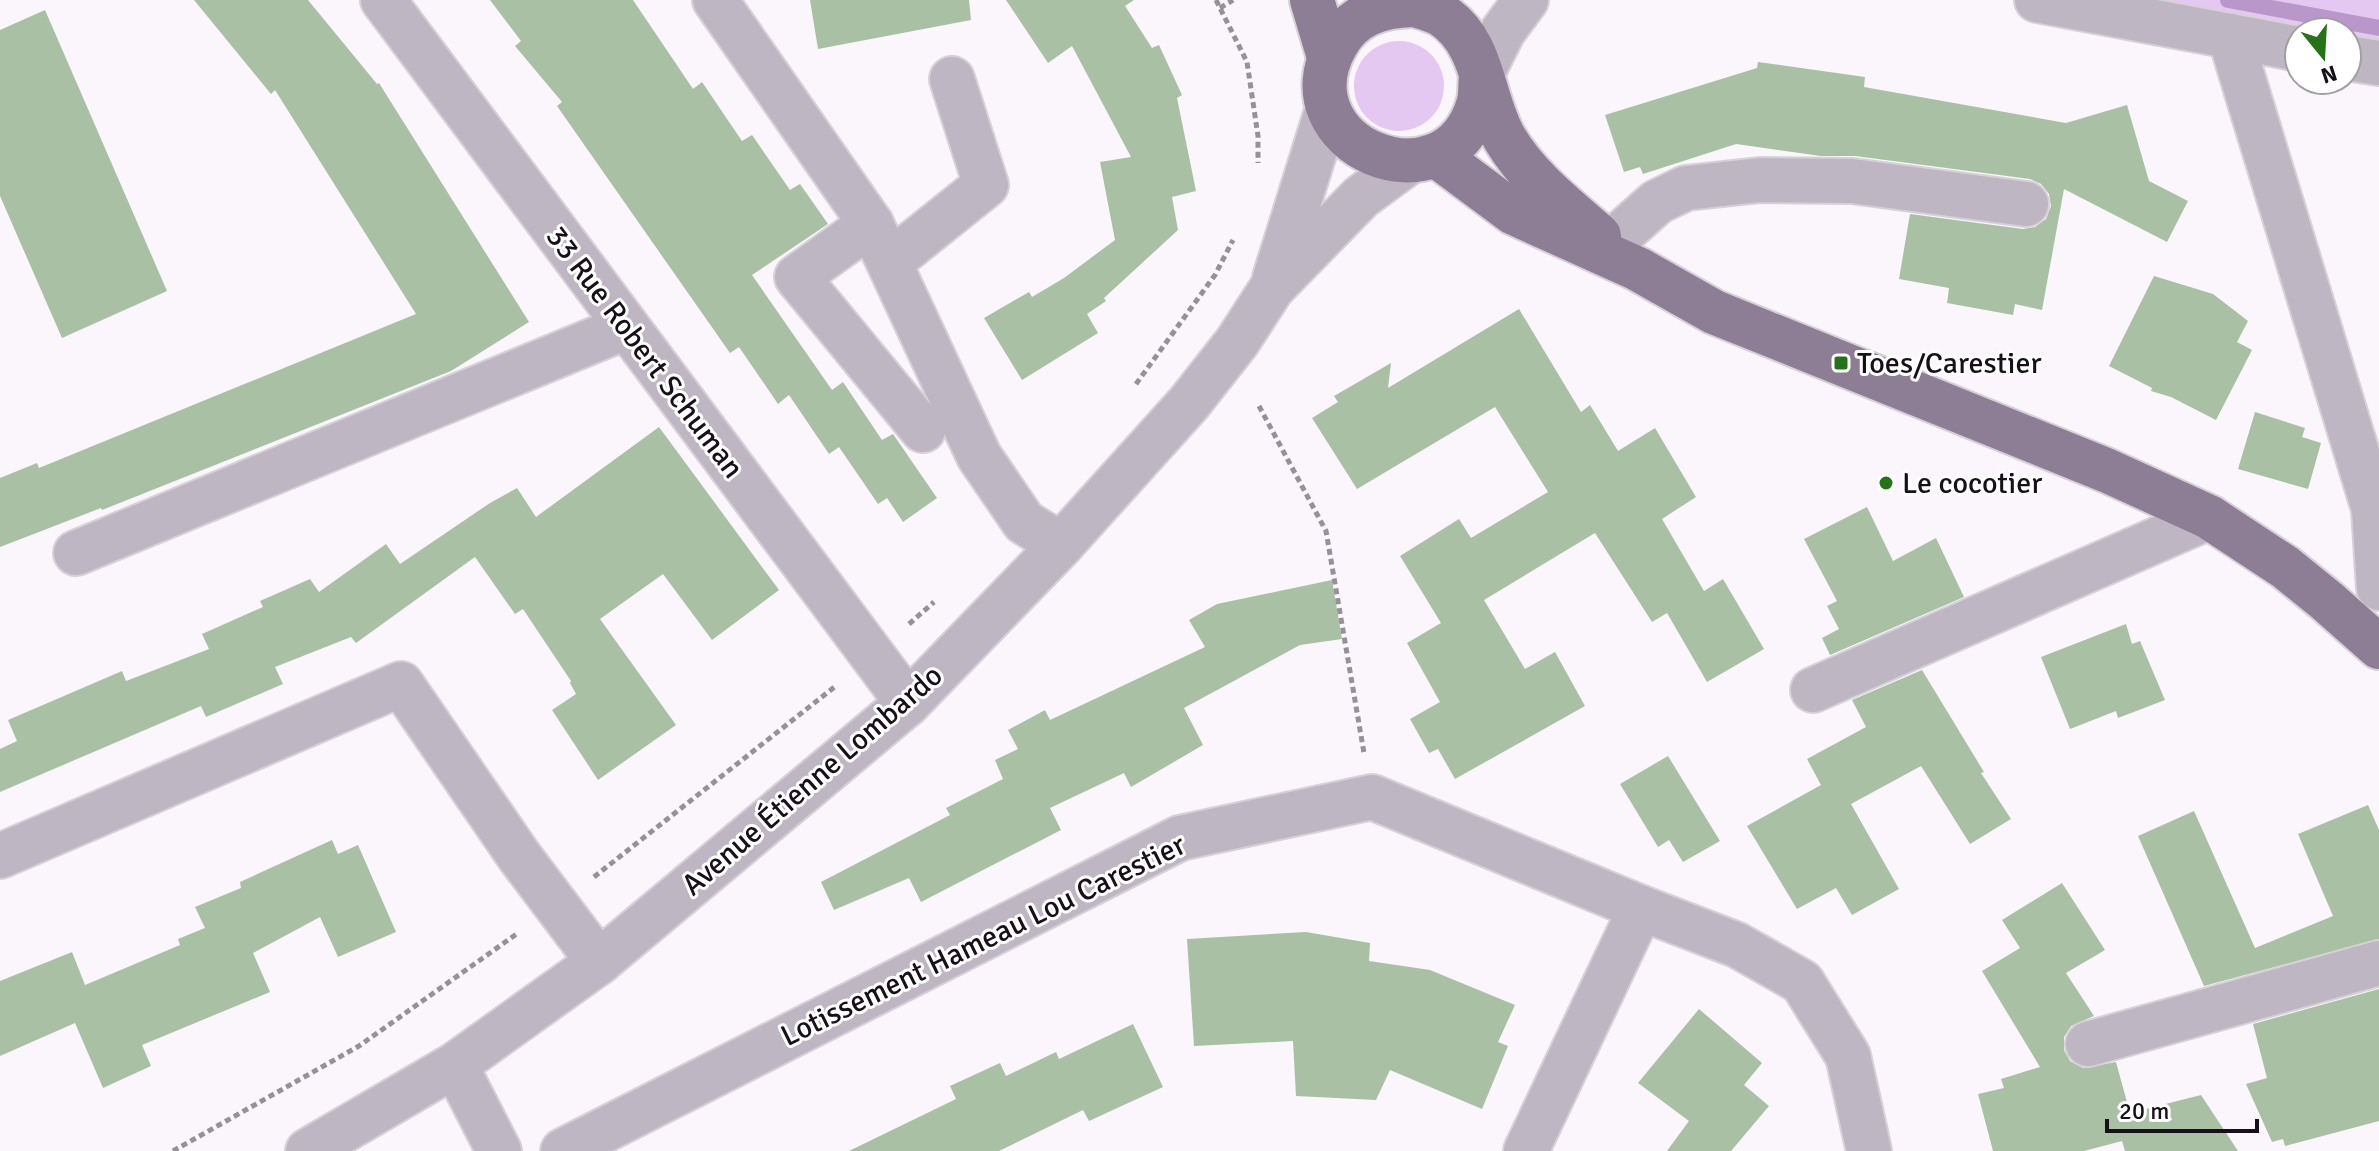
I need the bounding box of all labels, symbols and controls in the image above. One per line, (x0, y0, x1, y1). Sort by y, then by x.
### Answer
north arrow (2283, 16, 2363, 96)
text: N (2318, 59, 2340, 90)
street label: 33 Rue Robert Schuman (538, 219, 752, 486)
place label: Toes/Carestier (1857, 345, 2042, 382)
marker: Toes/Carestier (1832, 354, 1850, 372)
place label: Le cocotier (1902, 465, 2042, 502)
marker: Le cocotier (1877, 474, 1895, 492)
street label: Avenue Étienne Lombardo (674, 657, 950, 904)
street label: Lotissement Hameau Lou Carestier (775, 826, 1192, 1055)
scale bar (2107, 1083, 2257, 1133)
text: 20 m (2119, 1096, 2169, 1126)

